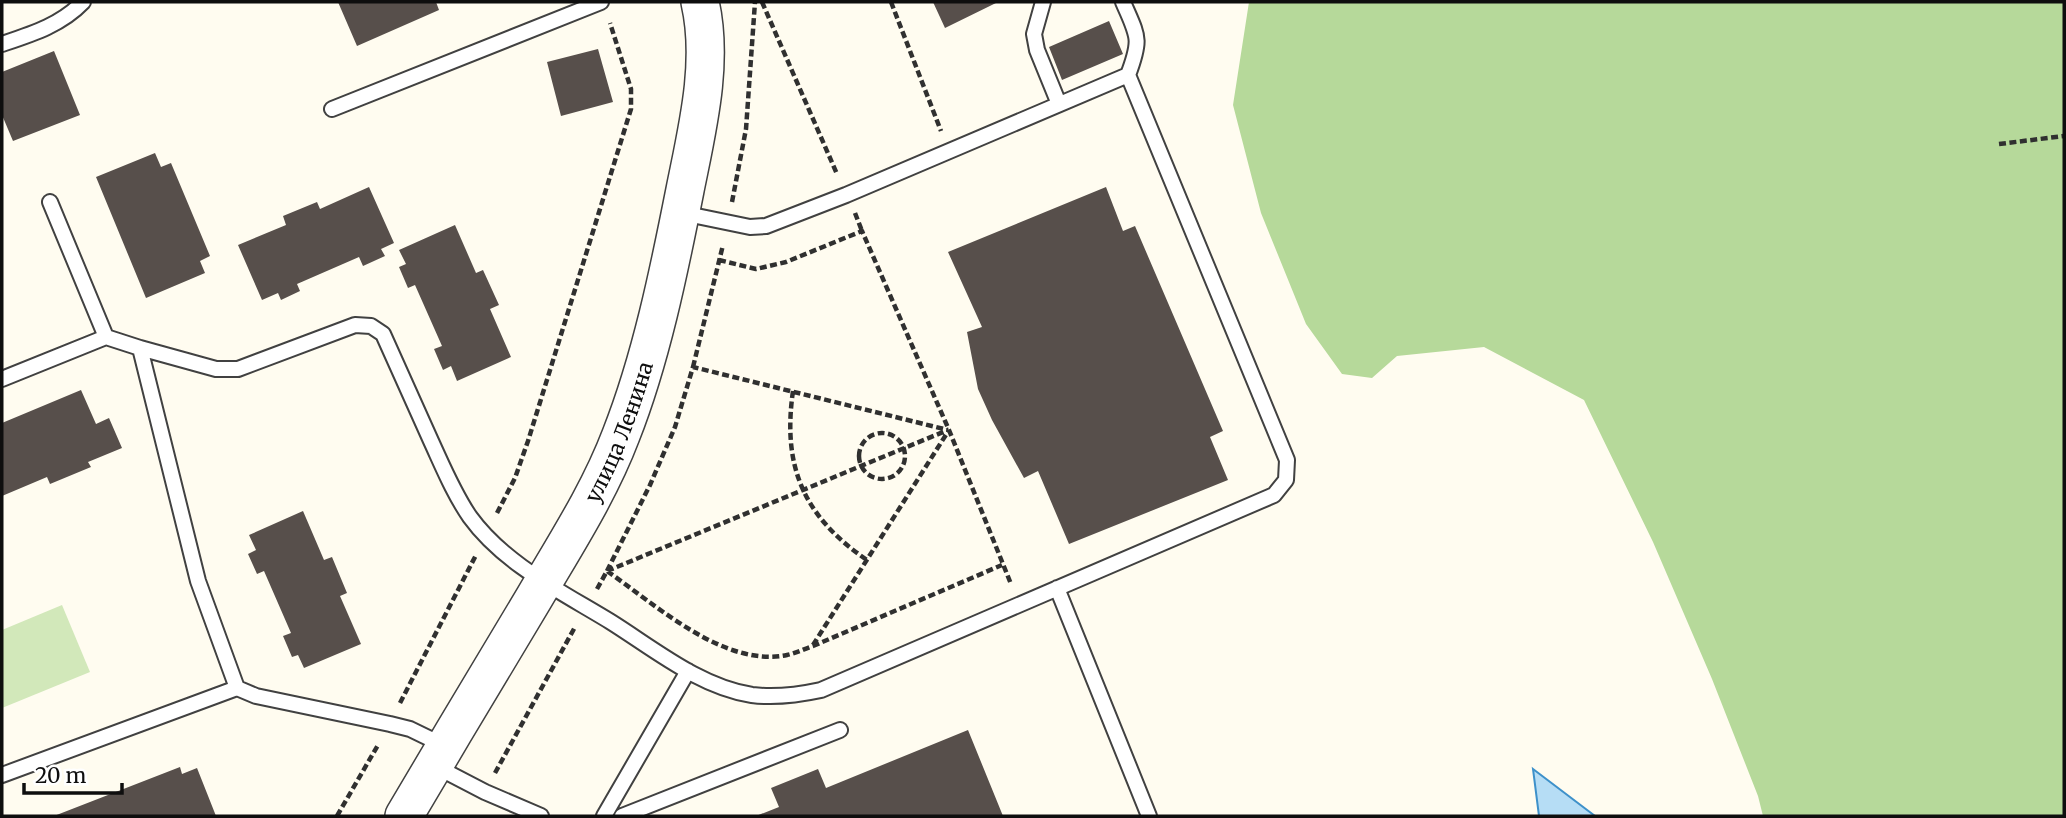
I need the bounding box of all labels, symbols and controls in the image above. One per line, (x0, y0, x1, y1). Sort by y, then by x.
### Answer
street label: улица Ленина (579, 358, 659, 507)
scale bar (24, 752, 122, 796)
text: 20 m (35, 762, 87, 789)

